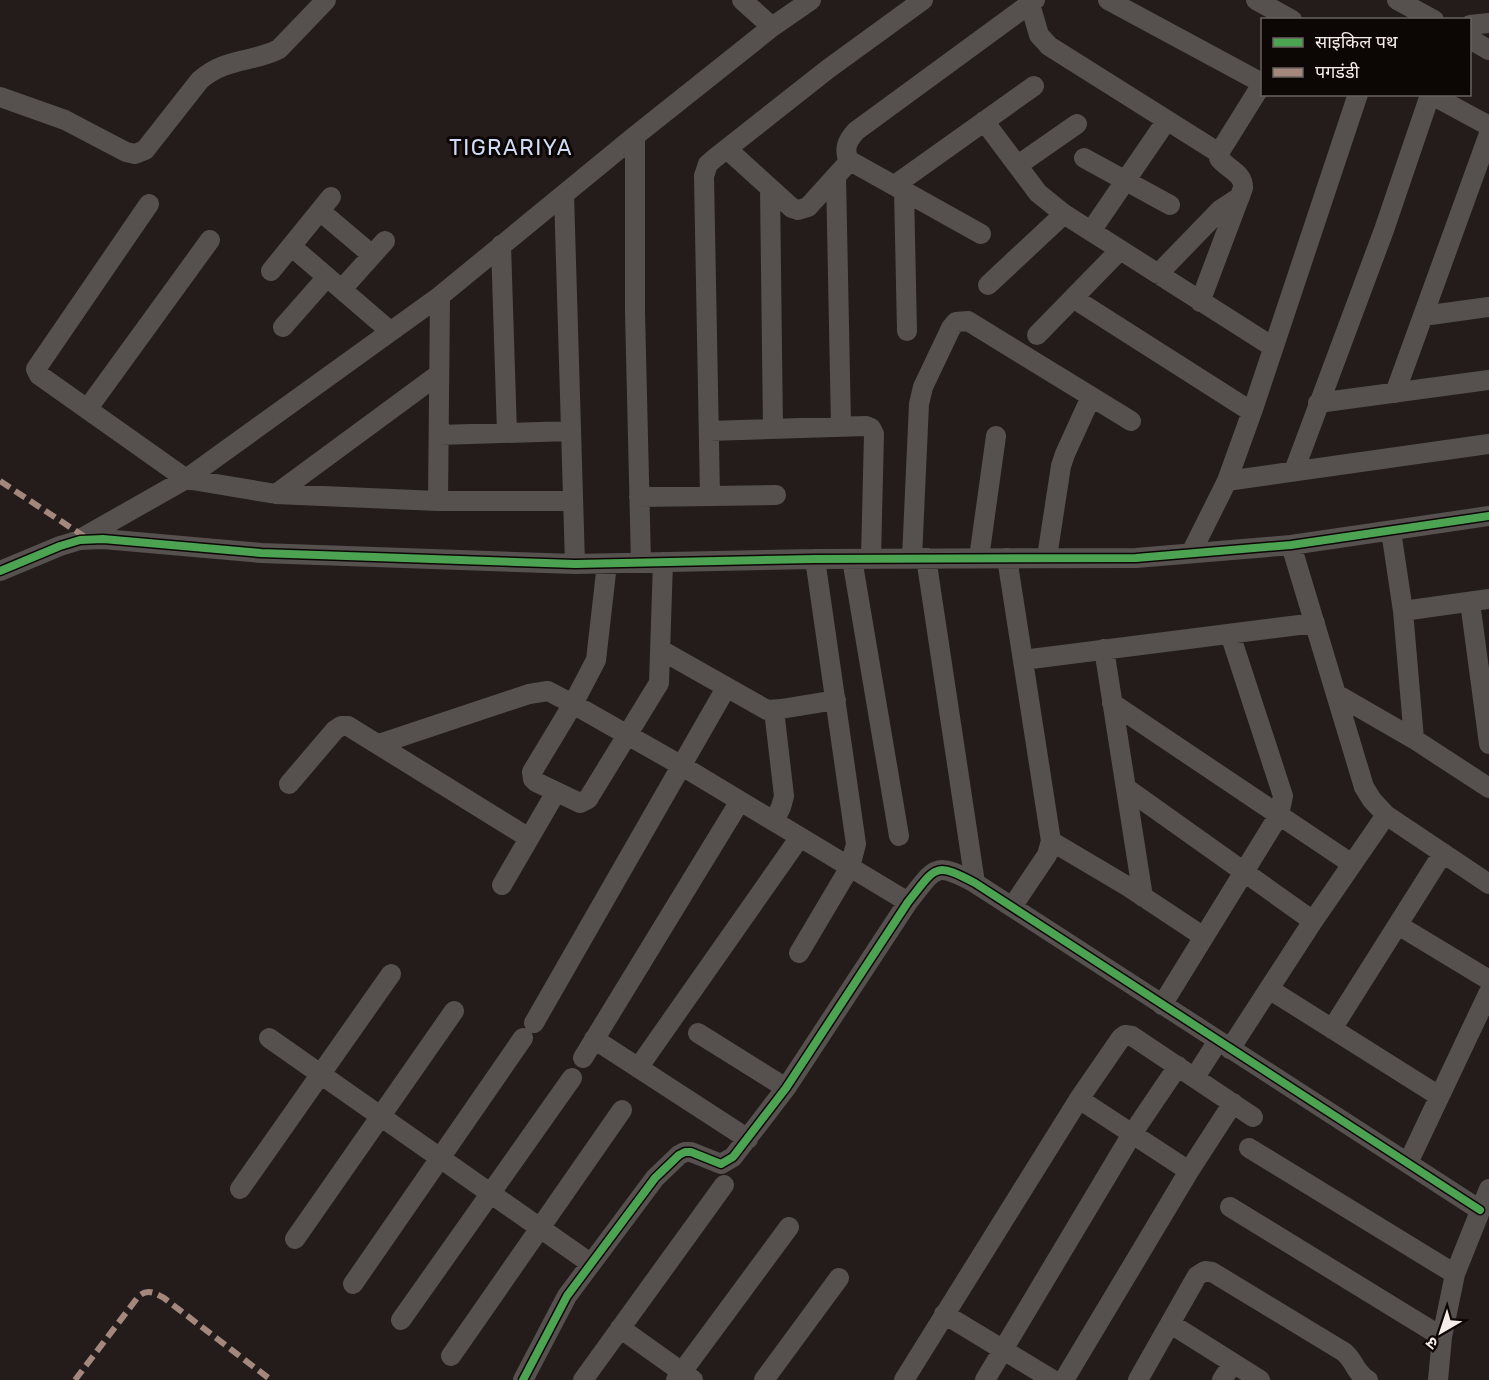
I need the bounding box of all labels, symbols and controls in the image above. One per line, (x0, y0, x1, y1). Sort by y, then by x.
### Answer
legend (1261, 18, 1471, 96)
text: साइकिल पथ (1315, 31, 1398, 53)
text: पगडंडी (1315, 61, 1360, 83)
district label: TIGRARIYA (449, 134, 573, 161)
north arrow (1411, 1302, 1471, 1362)
text: उ (1422, 1333, 1441, 1354)

